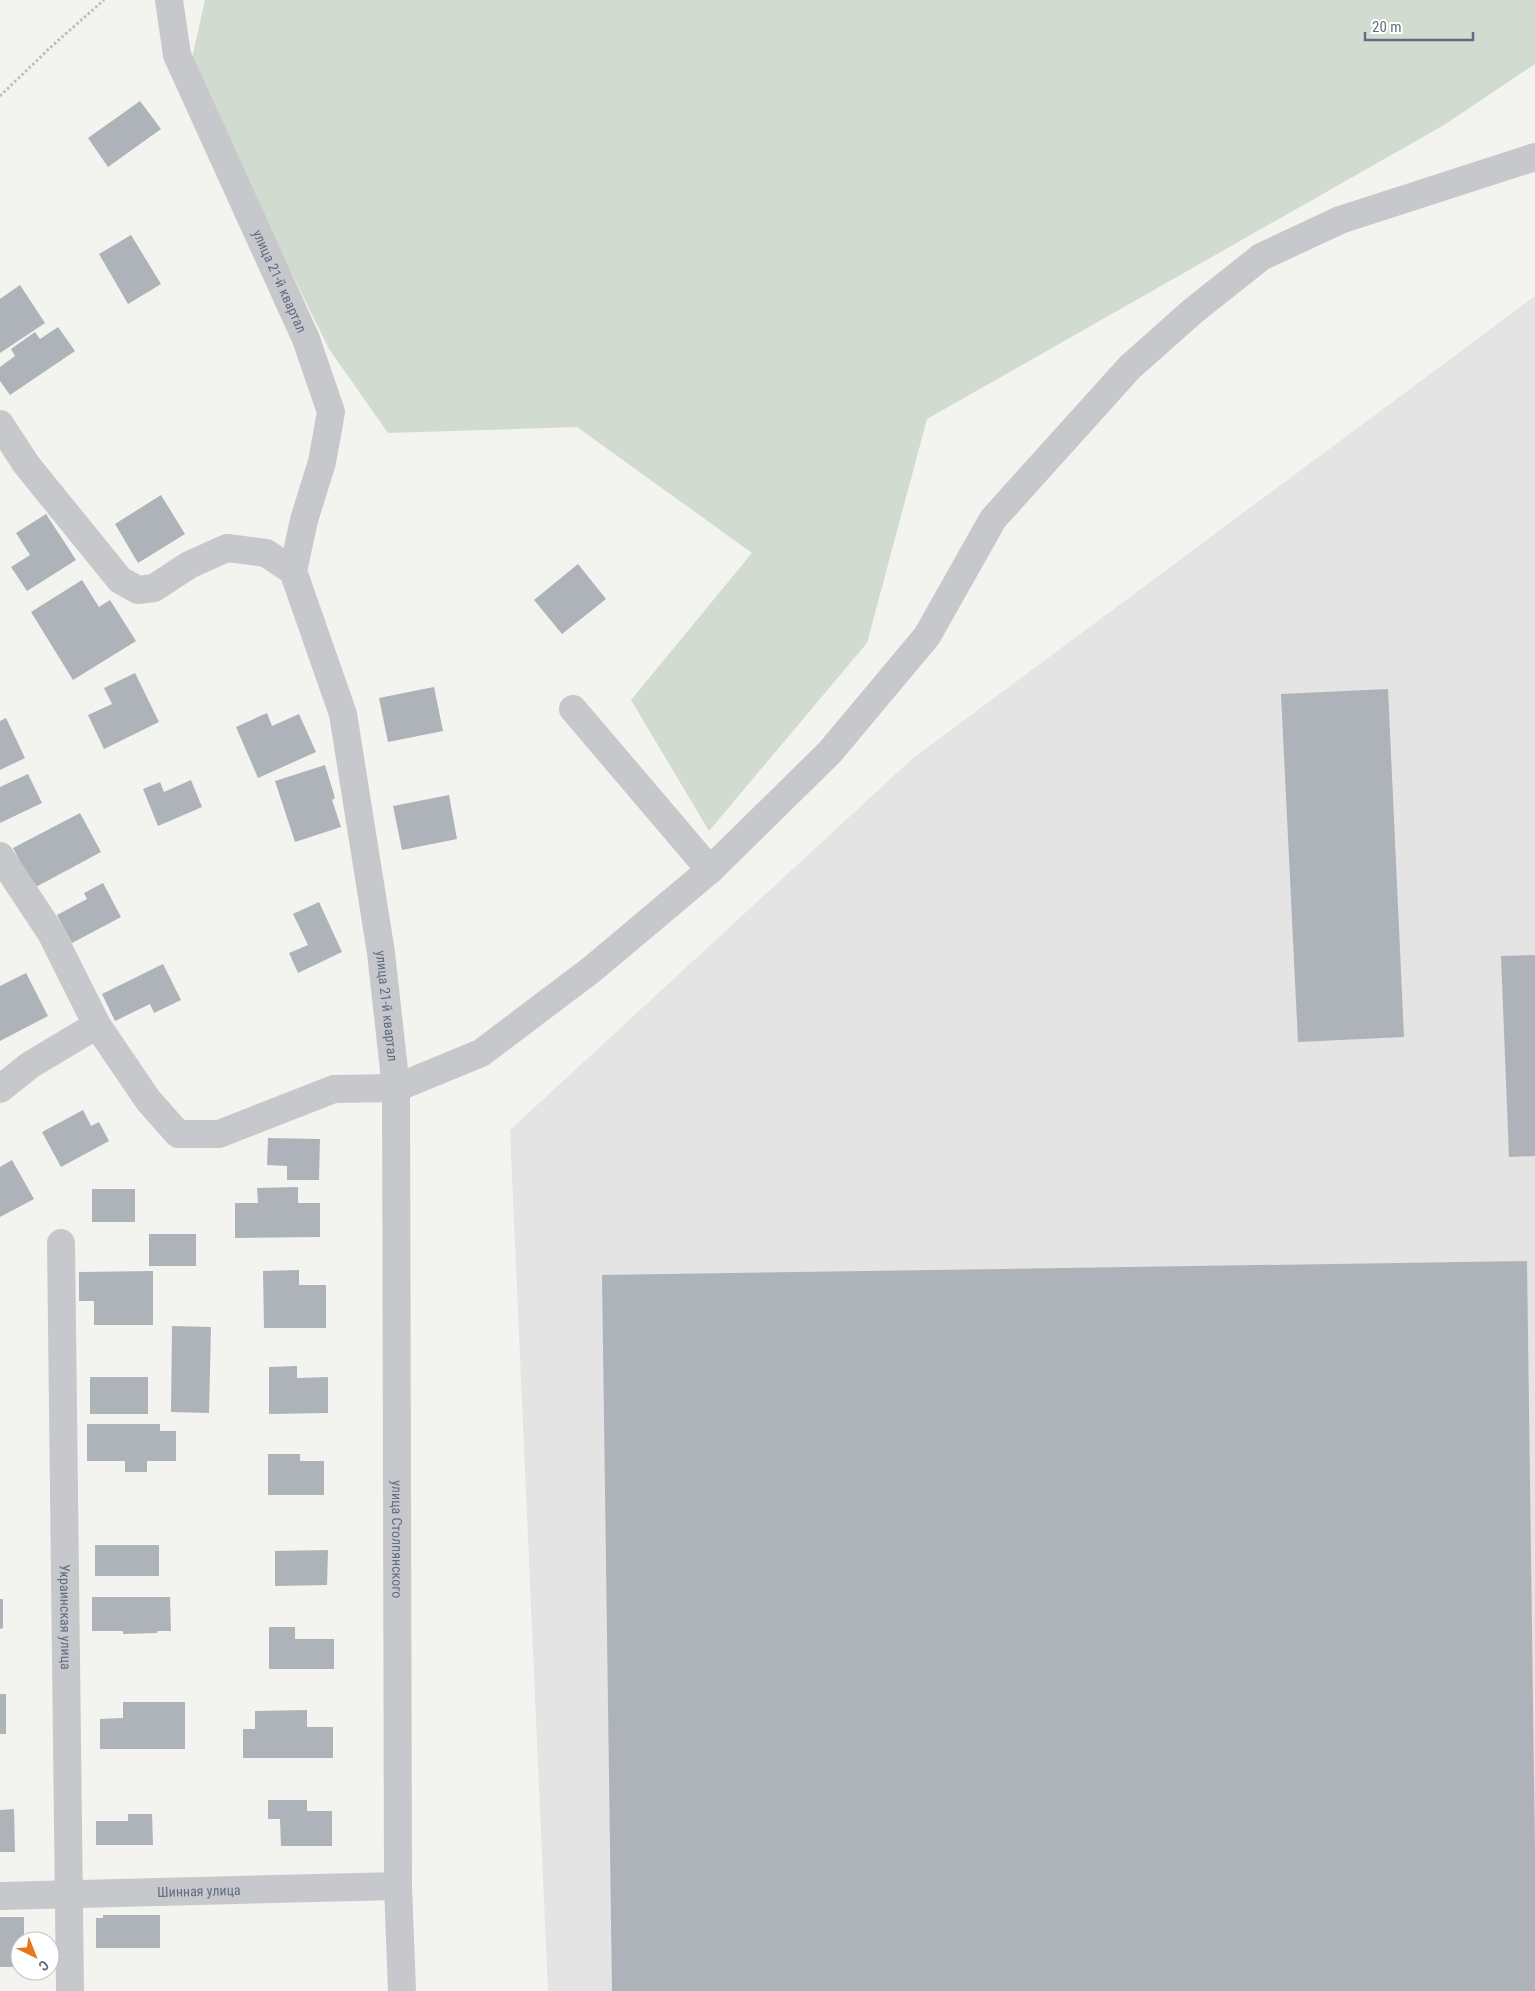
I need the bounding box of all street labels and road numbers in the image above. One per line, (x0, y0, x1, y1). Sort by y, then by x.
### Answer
street label: улица 21-й квартал (249, 227, 310, 335)
street label: улица 21-й квартал (373, 950, 401, 1062)
street label: улица Столпянского (389, 1480, 405, 1598)
street label: Украинская улица (57, 1564, 74, 1670)
street label: Шинная улица (157, 1882, 241, 1900)

